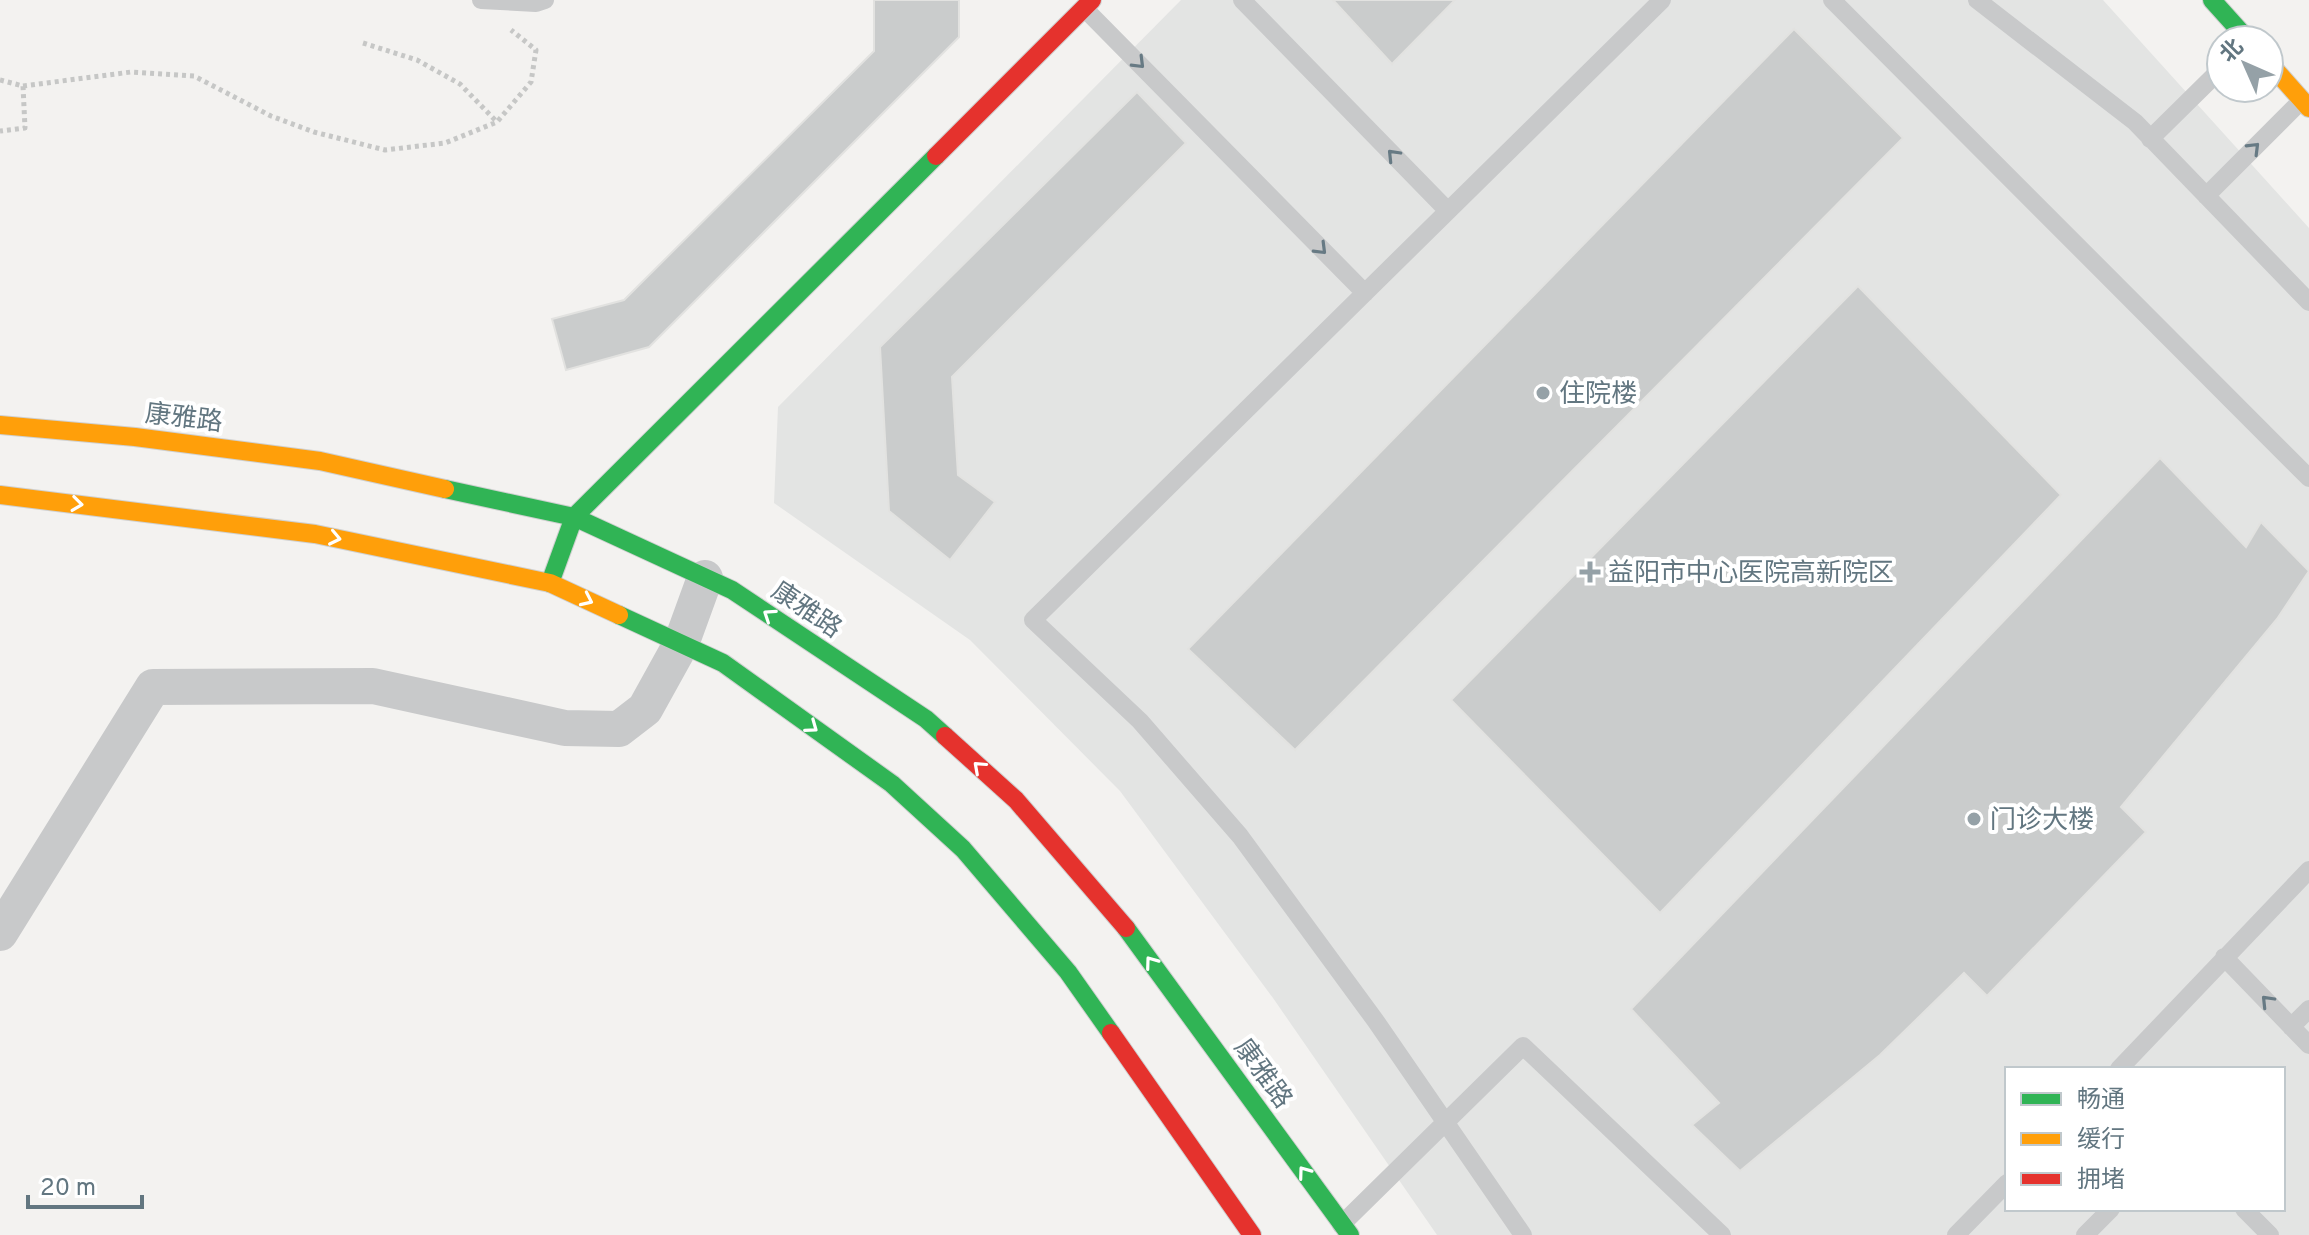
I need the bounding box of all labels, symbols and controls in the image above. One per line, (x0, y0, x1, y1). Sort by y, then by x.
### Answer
north arrow (2205, 24, 2285, 104)
text: 北 (2215, 34, 2250, 69)
one-way arrow (1130, 54, 1144, 68)
one-way arrow (2245, 143, 2259, 157)
one-way arrow (1389, 150, 1403, 165)
one-way arrow (1312, 240, 1327, 254)
place label: 住院楼 (1559, 379, 1637, 412)
marker: 住院楼 (1534, 384, 1552, 402)
street label: 康雅路 (143, 398, 224, 441)
one-way arrow (71, 496, 84, 513)
one-way arrow (328, 529, 341, 546)
place label: 益阳市中心医院高新院区 (1608, 558, 1894, 591)
marker: 益阳市中心医院高新院区 (1579, 561, 1601, 583)
street label: 康雅路 (764, 576, 847, 647)
one-way arrow (578, 590, 593, 606)
one-way arrow (763, 610, 778, 625)
one-way arrow (804, 717, 818, 732)
one-way arrow (974, 762, 989, 777)
place label: 门诊大楼 (1990, 805, 2094, 838)
marker: 门诊大楼 (1965, 810, 1983, 828)
one-way arrow (1146, 956, 1161, 970)
one-way arrow (2261, 996, 2276, 1010)
street label: 康雅路 (1226, 1033, 1298, 1116)
legend (2005, 1067, 2285, 1211)
text: 畅通 (2077, 1086, 2125, 1116)
text: 缓行 (2077, 1126, 2125, 1156)
scale bar (28, 1159, 142, 1209)
one-way arrow (1299, 1166, 1314, 1181)
text: 拥堵 (2077, 1166, 2125, 1196)
text: 20 m (40, 1174, 96, 1204)

